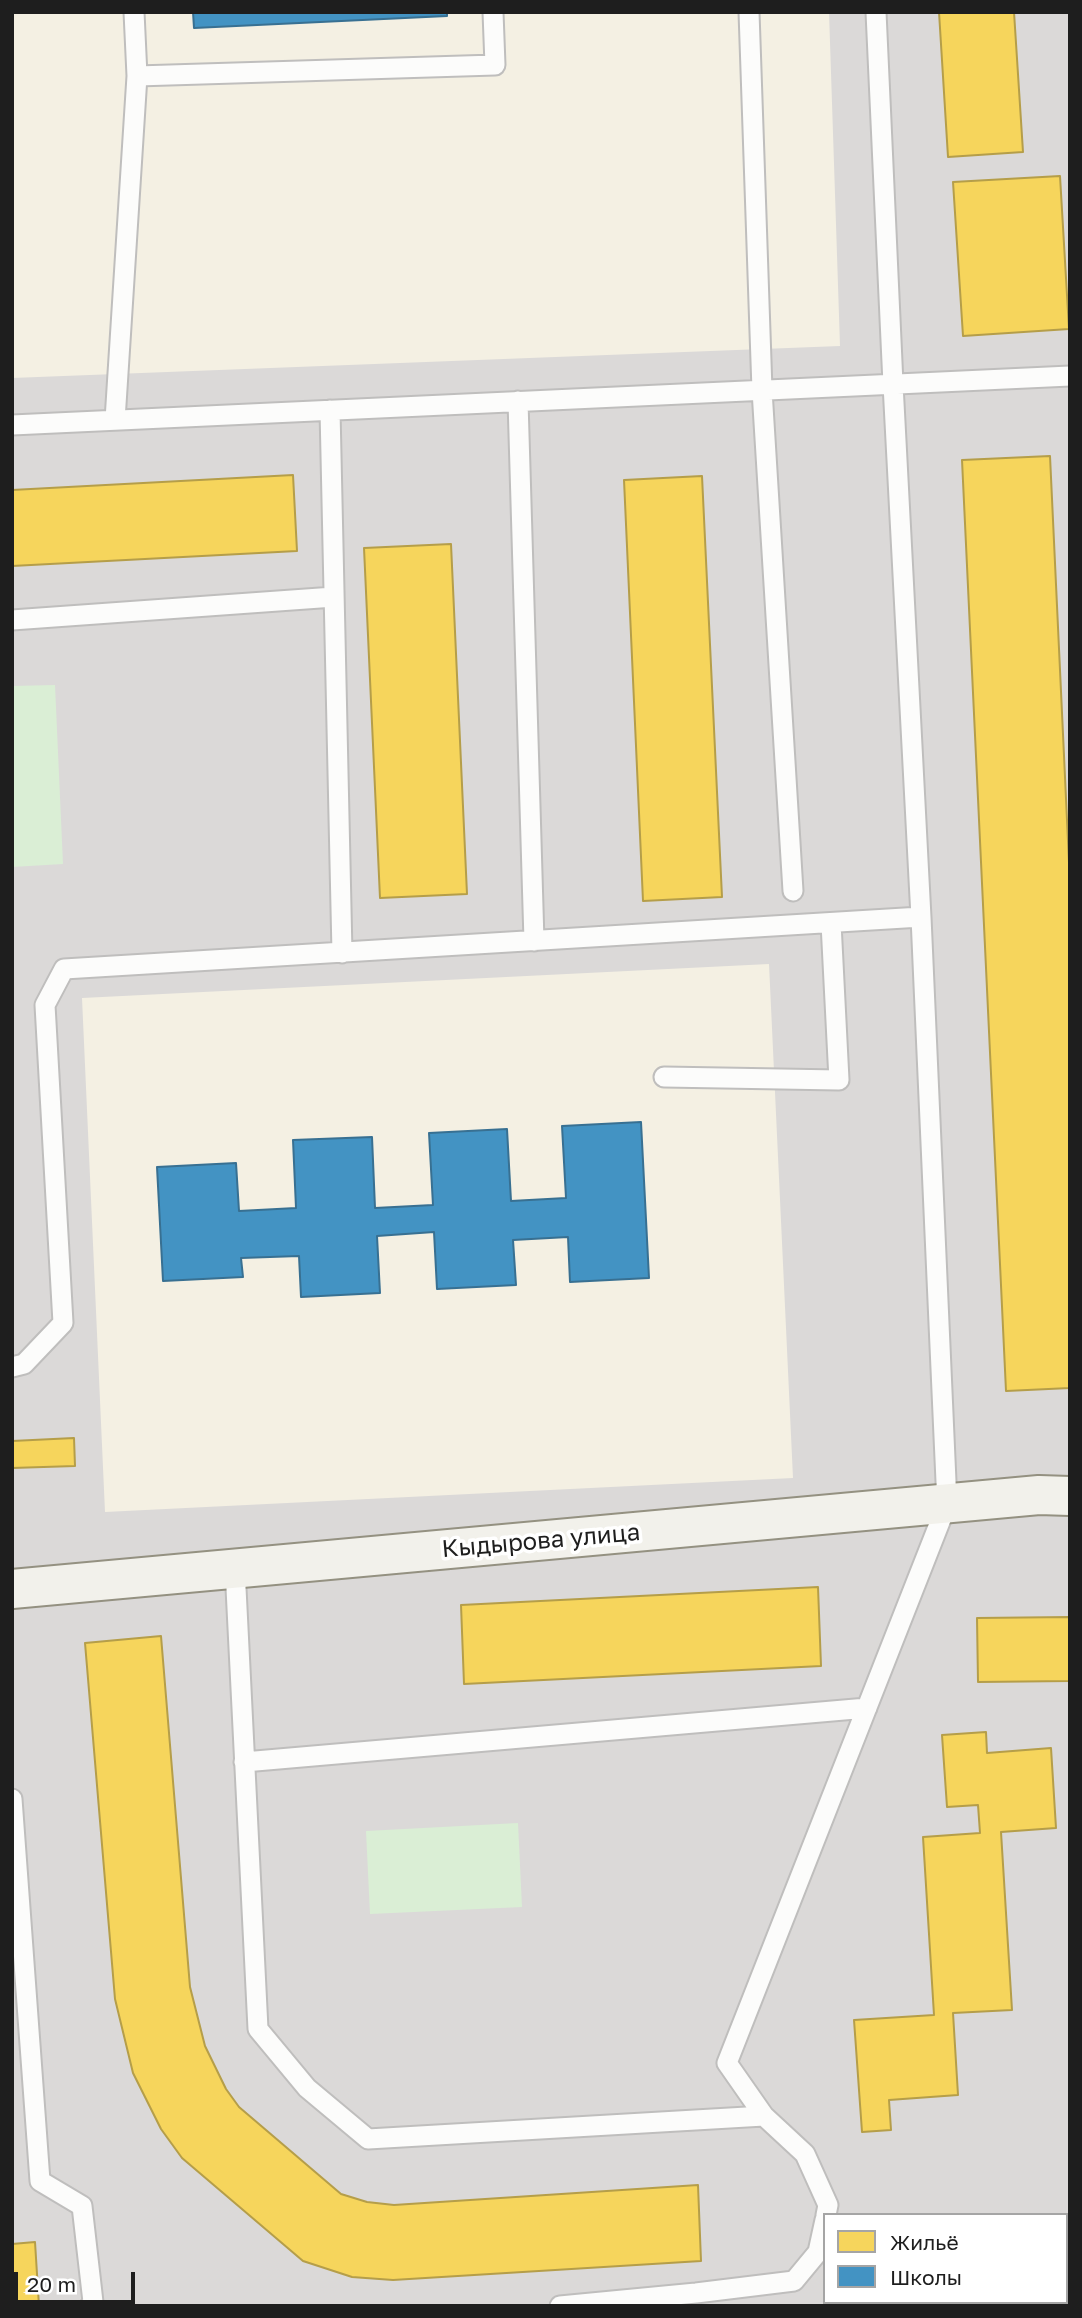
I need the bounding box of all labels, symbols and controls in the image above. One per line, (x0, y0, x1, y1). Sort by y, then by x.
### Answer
street label: Кыдырова улица (441, 1518, 641, 1564)
legend (823, 2213, 1068, 2304)
text: Жильё (890, 2229, 959, 2255)
scale bar (18, 2258, 138, 2302)
text: Школы (890, 2264, 962, 2290)
text: 20 m (27, 2271, 76, 2297)

